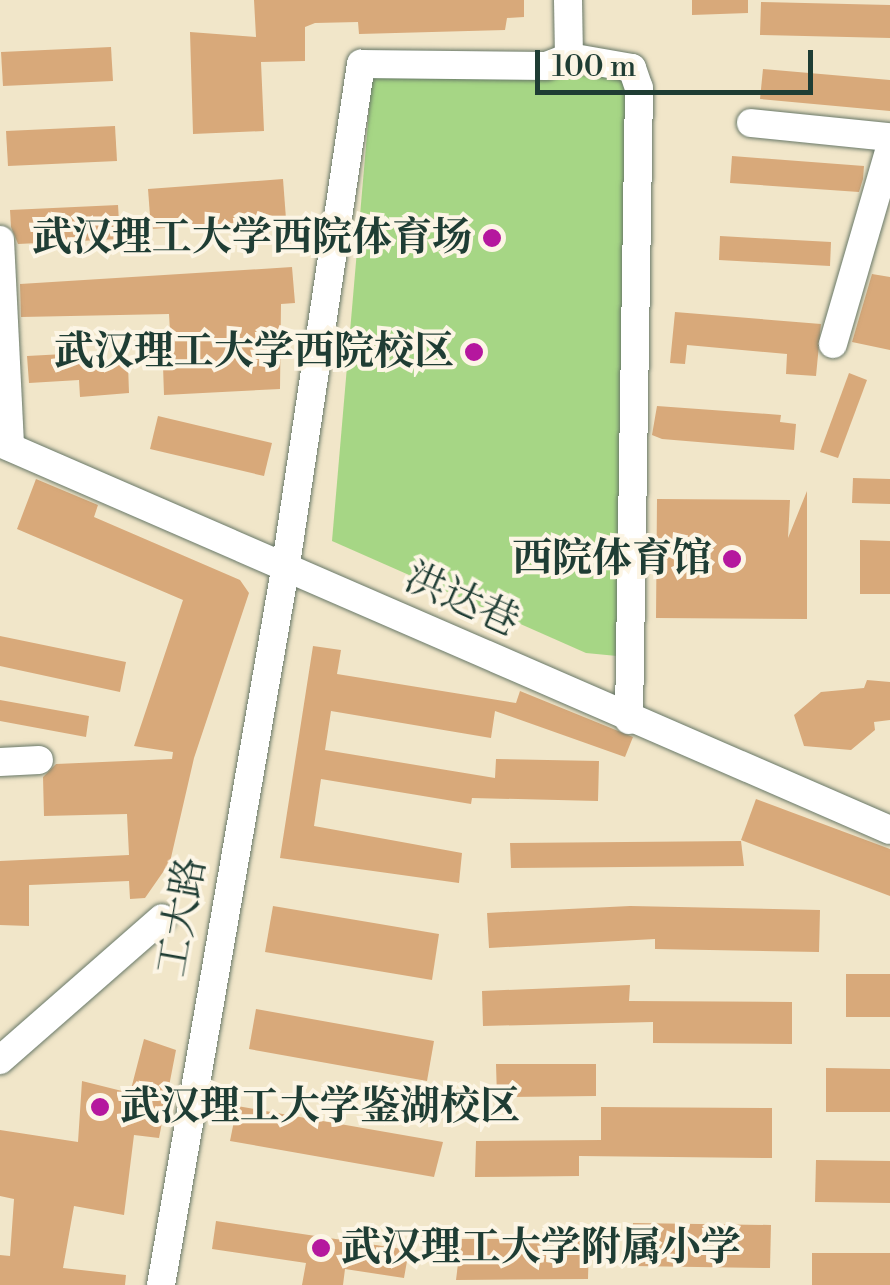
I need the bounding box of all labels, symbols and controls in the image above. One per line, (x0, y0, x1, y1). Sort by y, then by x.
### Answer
scale bar (540, 30, 818, 92)
text: 100 m (552, 48, 636, 86)
place label: 武汉理工大学西院体育场 (32, 214, 472, 262)
marker: 武汉理工大学西院体育场 (481, 227, 503, 249)
place label: 武汉理工大学西院校区 (54, 328, 454, 376)
marker: 武汉理工大学西院校区 (463, 341, 485, 363)
place label: 西院体育馆 (512, 535, 712, 583)
marker: 西院体育馆 (721, 548, 743, 570)
street label: 洪达巷 (397, 554, 527, 646)
street label: 工大路 (148, 854, 216, 980)
place label: 武汉理工大学鉴湖校区 (120, 1083, 520, 1131)
marker: 武汉理工大学鉴湖校区 (89, 1096, 111, 1118)
place label: 武汉理工大学附属小学 (341, 1224, 741, 1272)
marker: 武汉理工大学附属小学 (310, 1237, 332, 1259)

